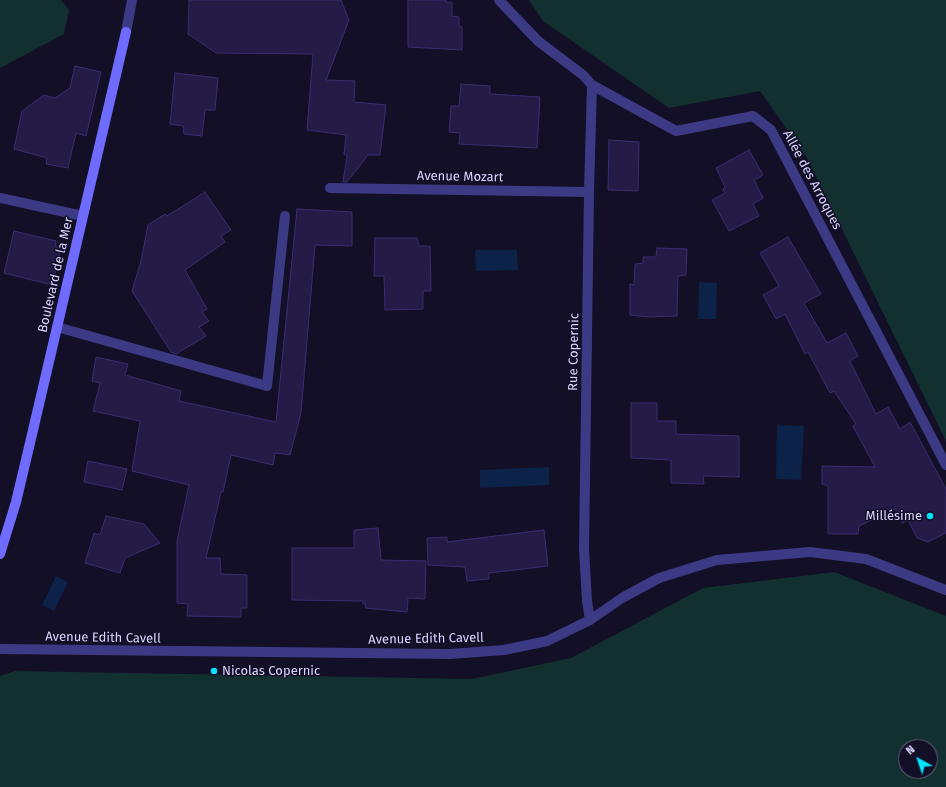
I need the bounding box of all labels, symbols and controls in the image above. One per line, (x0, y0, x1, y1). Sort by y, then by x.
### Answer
street label: Allée des Arroques (779, 128, 845, 232)
street label: Avenue Mozart (417, 168, 503, 186)
street label: Boulevard de la Mer (35, 216, 77, 334)
street label: Rue Copernic (566, 313, 582, 391)
place label: Millésime (866, 508, 922, 524)
marker: Millésime (925, 511, 935, 521)
street label: Avenue Edith Cavell (45, 629, 161, 647)
street label: Avenue Edith Cavell (368, 630, 484, 648)
place label: Nicolas Copernic (222, 663, 320, 679)
marker: Nicolas Copernic (209, 666, 219, 676)
north arrow (898, 739, 938, 779)
text: N (904, 743, 918, 758)

